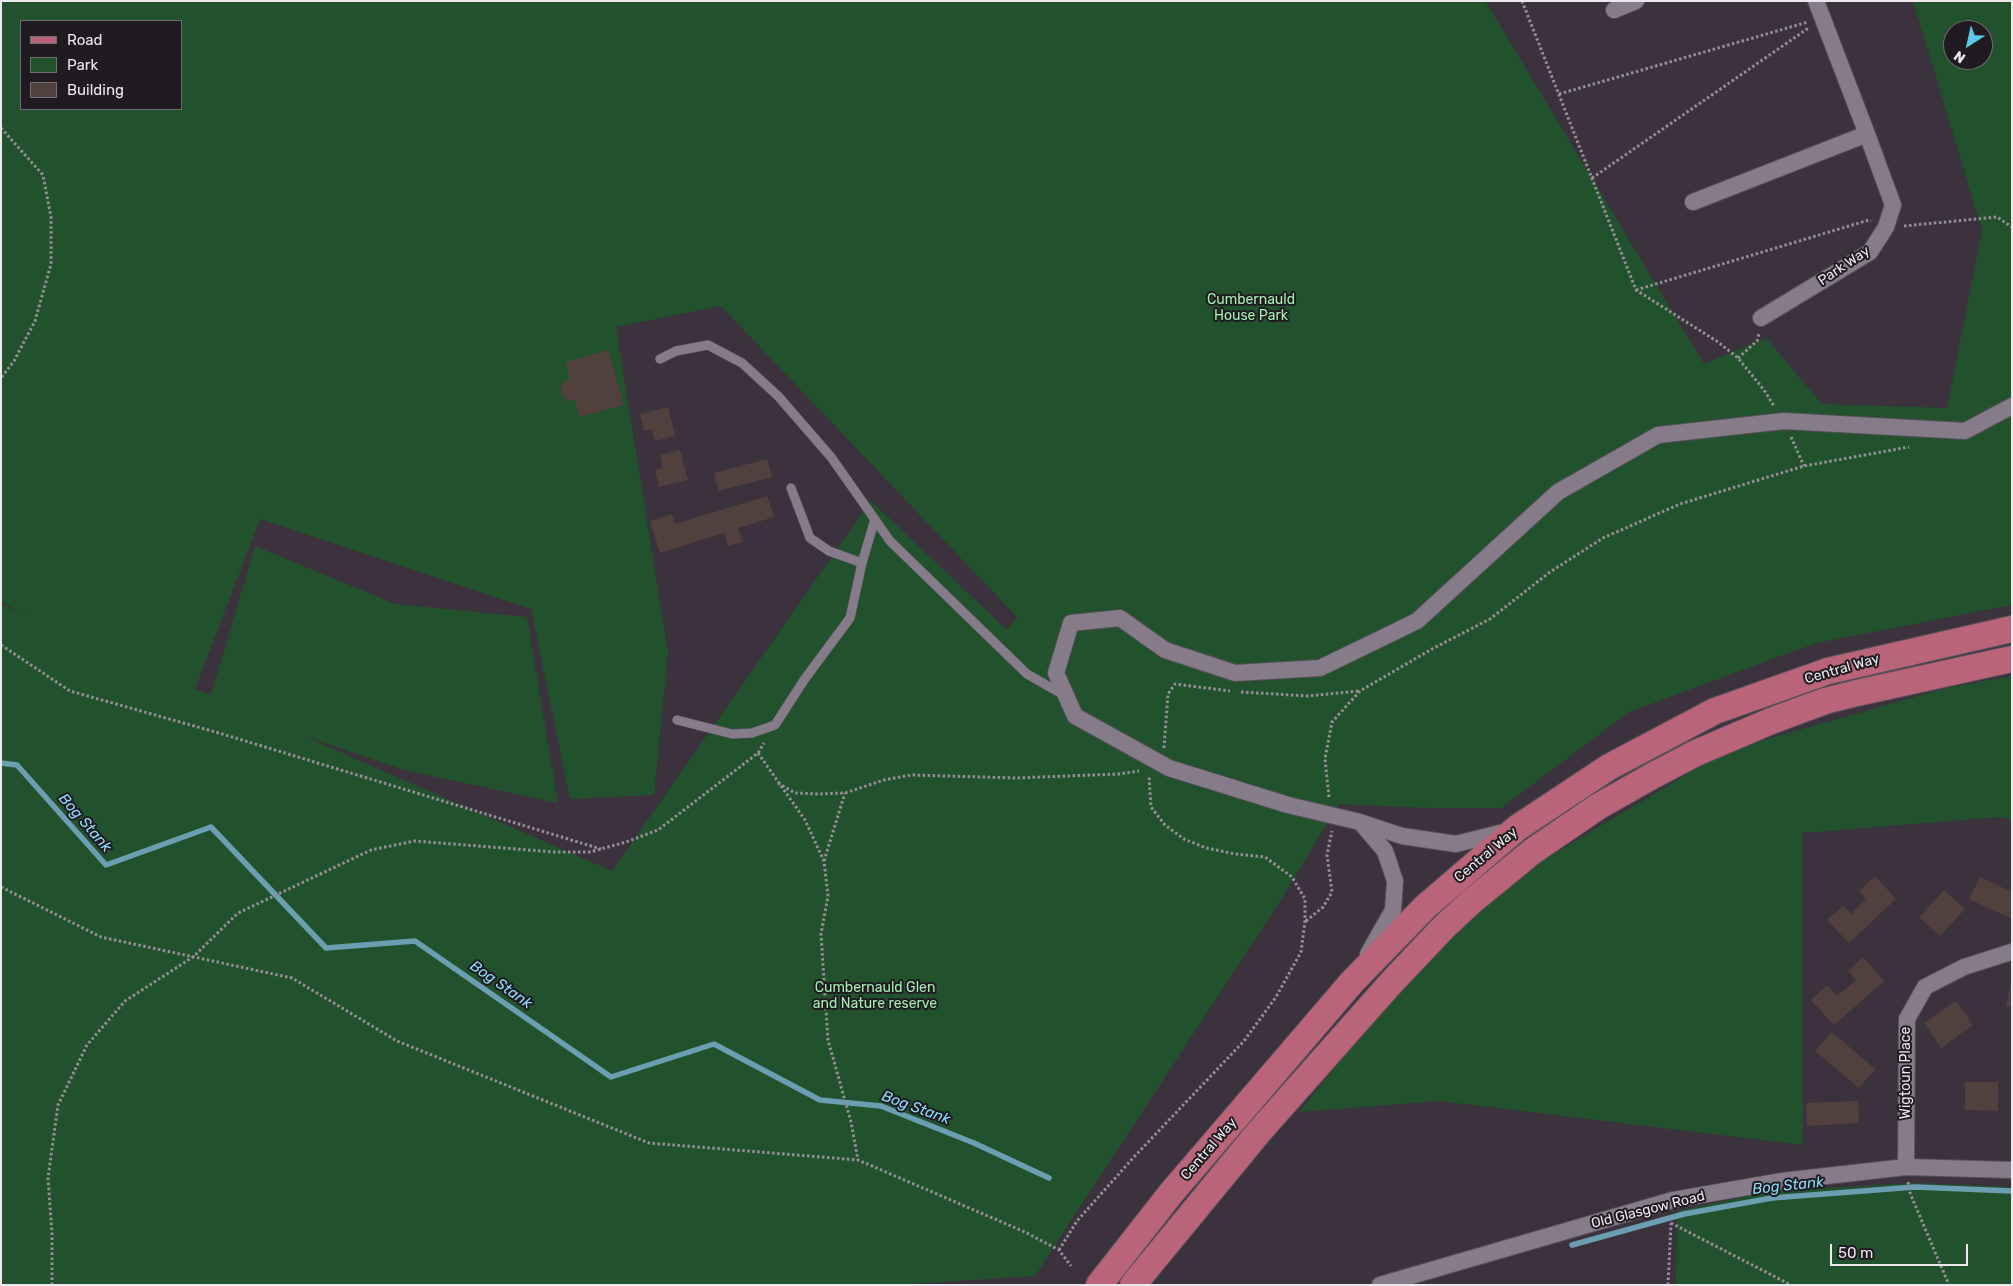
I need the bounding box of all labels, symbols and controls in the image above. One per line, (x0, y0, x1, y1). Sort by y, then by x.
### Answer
legend (20, 20, 182, 110)
north arrow (1943, 20, 1993, 70)
text: Road (67, 31, 103, 49)
text: N (1951, 47, 1969, 67)
text: Park (67, 56, 98, 74)
text: Building (67, 81, 124, 99)
street label: Park Way (1815, 243, 1873, 289)
park label: Cumbernauld House Park (1207, 292, 1295, 324)
street label: Central Way (1803, 650, 1881, 688)
water label: Bog Stank (55, 790, 115, 856)
street label: Central Way (1451, 824, 1521, 886)
water label: Bog Stank (466, 957, 536, 1013)
park label: Cumbernauld Glen and Nature reserve (813, 980, 937, 1012)
street label: Wigtoun Place (1898, 1027, 1914, 1119)
water label: Bog Stank (879, 1087, 953, 1129)
street label: Central Way (1177, 1114, 1241, 1184)
water label: Bog Stank (1751, 1173, 1825, 1199)
street label: Old Glasgow Road (1589, 1188, 1707, 1232)
scale bar (1833, 1234, 1970, 1266)
text: 50 m (1838, 1244, 1873, 1262)

